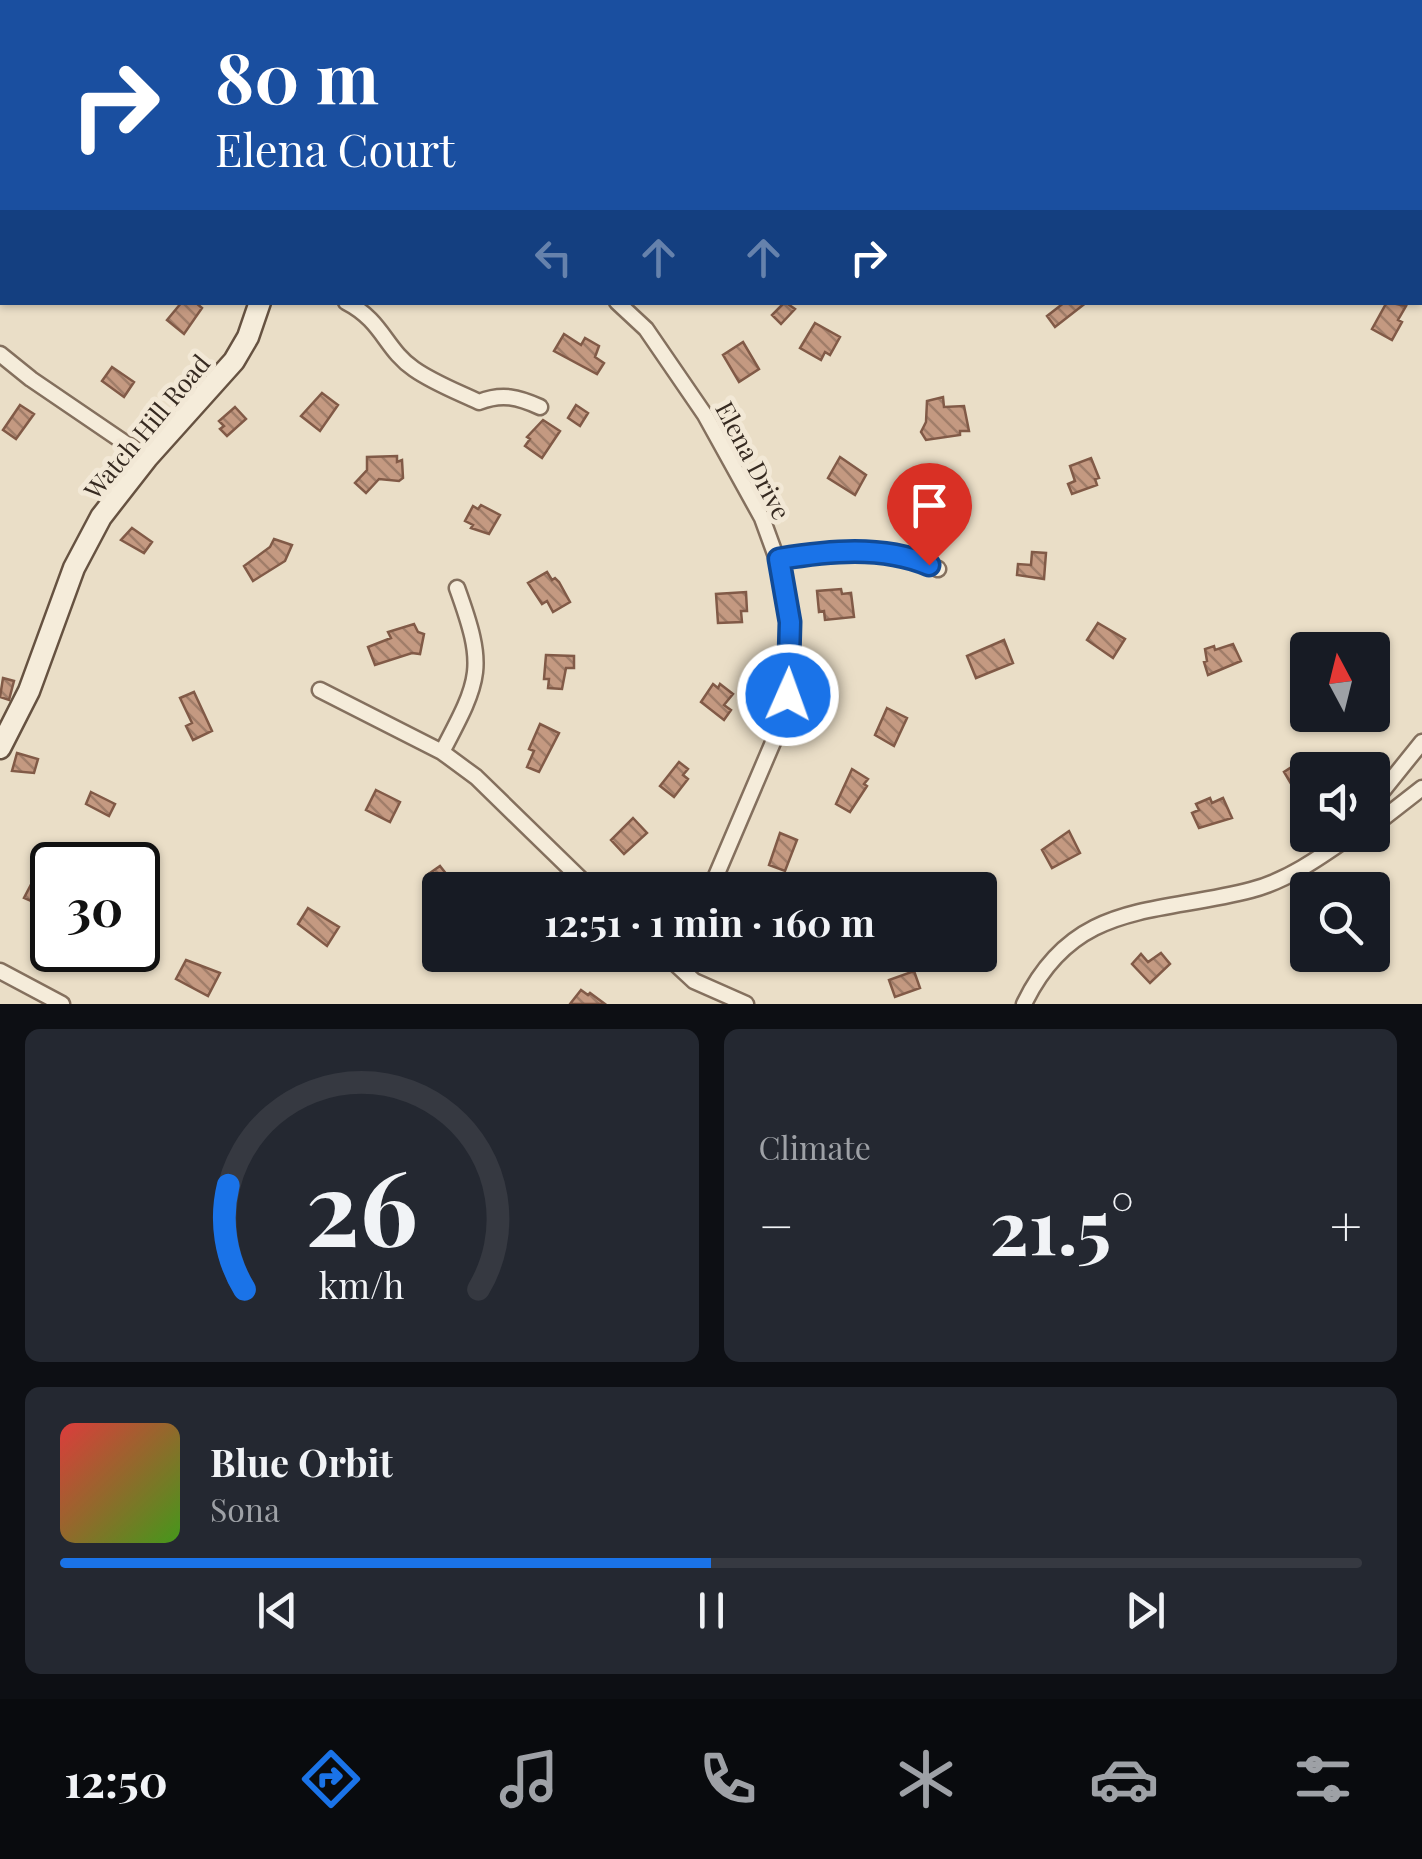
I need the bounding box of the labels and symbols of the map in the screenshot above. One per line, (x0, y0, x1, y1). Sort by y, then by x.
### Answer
street label: Watch Hill Road (75, 347, 216, 506)
street label: Elena Drive (709, 395, 799, 525)
pin (887, 463, 972, 566)
north arrow (1290, 632, 1390, 732)
position arrow (736, 643, 840, 747)
speed limit sign: 30 (30, 842, 160, 972)

